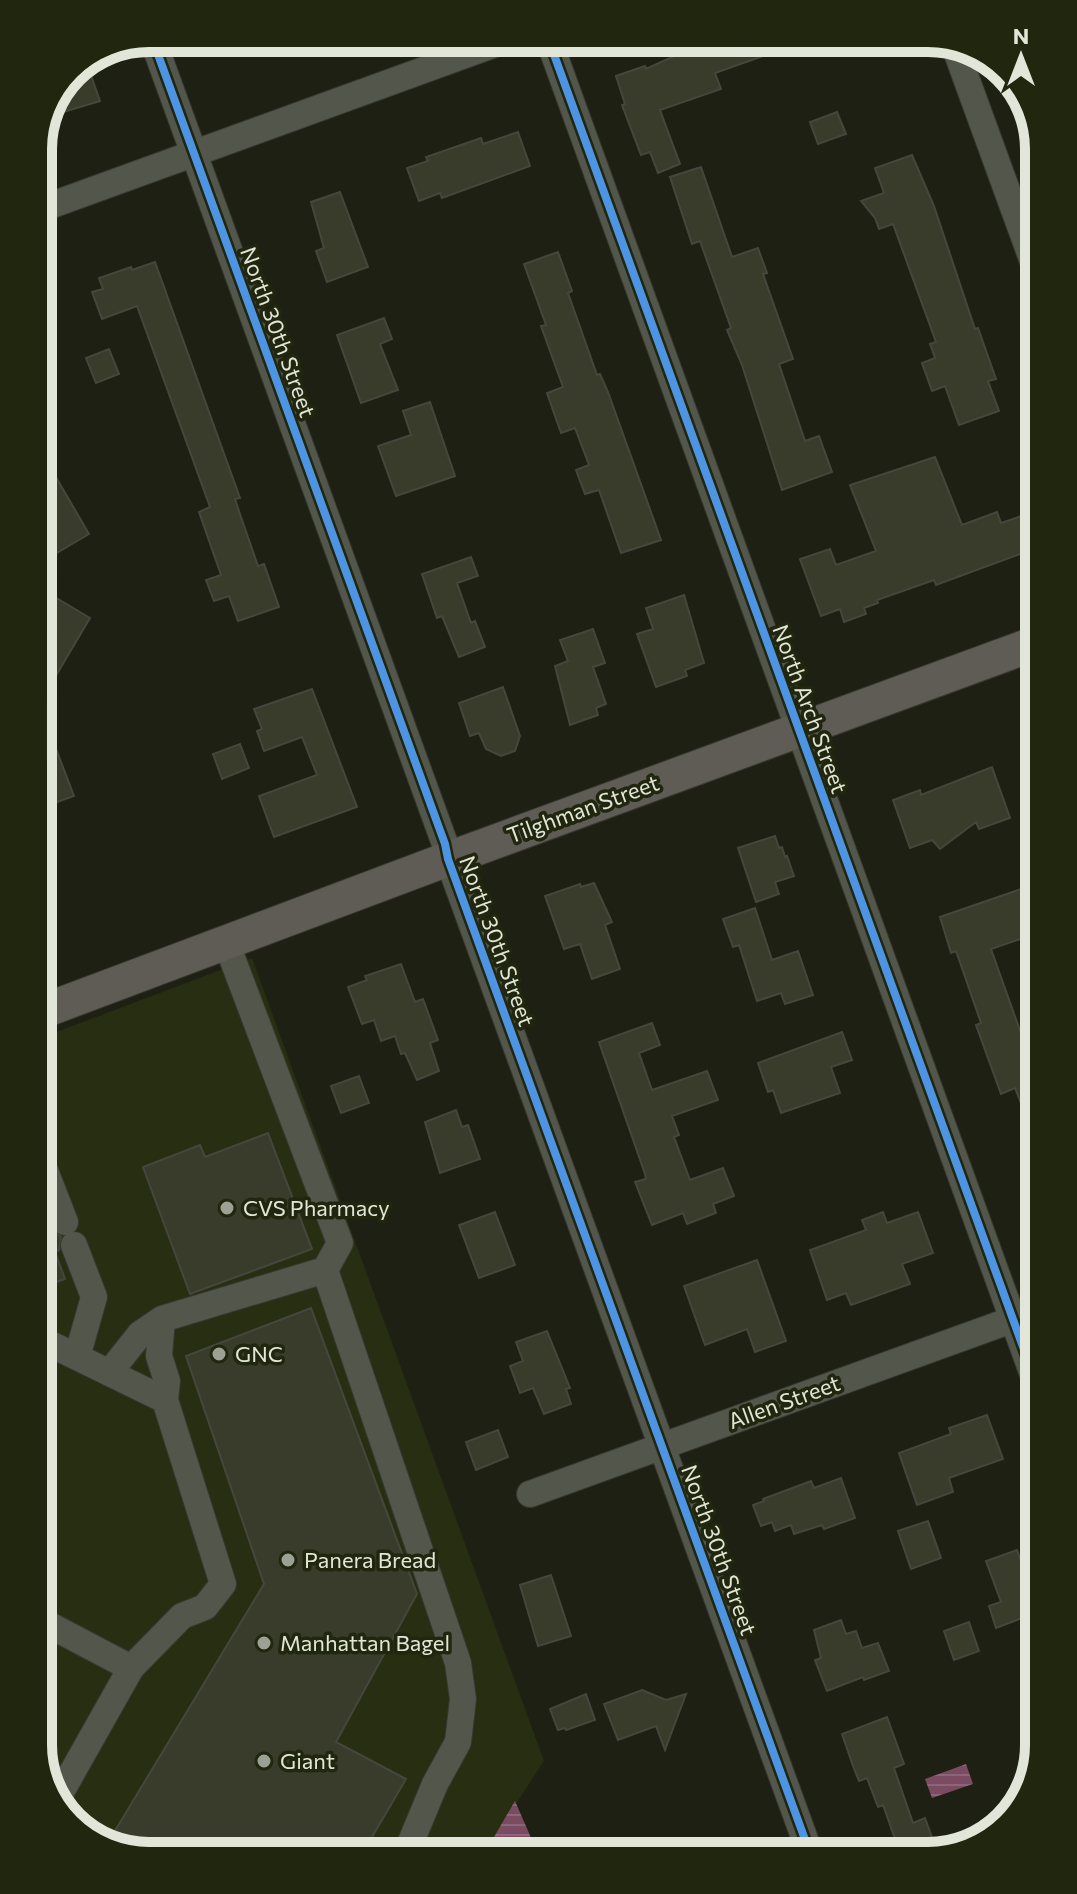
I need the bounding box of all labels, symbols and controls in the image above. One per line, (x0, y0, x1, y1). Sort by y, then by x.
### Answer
north arrow (981, 16, 1061, 96)
text: N (1013, 22, 1029, 49)
street label: North 30th Street (235, 243, 322, 421)
street label: North Arch Street (767, 621, 854, 797)
street label: Tilghman Street (503, 769, 662, 849)
street label: North 30th Street (454, 852, 541, 1030)
place label: CVS Pharmacy (243, 1194, 390, 1221)
marker: CVS Pharmacy (218, 1199, 236, 1217)
place label: GNC (235, 1340, 283, 1367)
marker: GNC (210, 1345, 228, 1363)
street label: Allen Street (724, 1369, 843, 1434)
street label: North 30th Street (676, 1461, 763, 1639)
place label: Panera Bread (304, 1546, 436, 1573)
marker: Panera Bread (279, 1551, 297, 1569)
place label: Manhattan Bagel (280, 1629, 450, 1656)
marker: Manhattan Bagel (255, 1634, 273, 1652)
place label: Giant (280, 1747, 335, 1774)
marker: Giant (255, 1752, 273, 1770)

